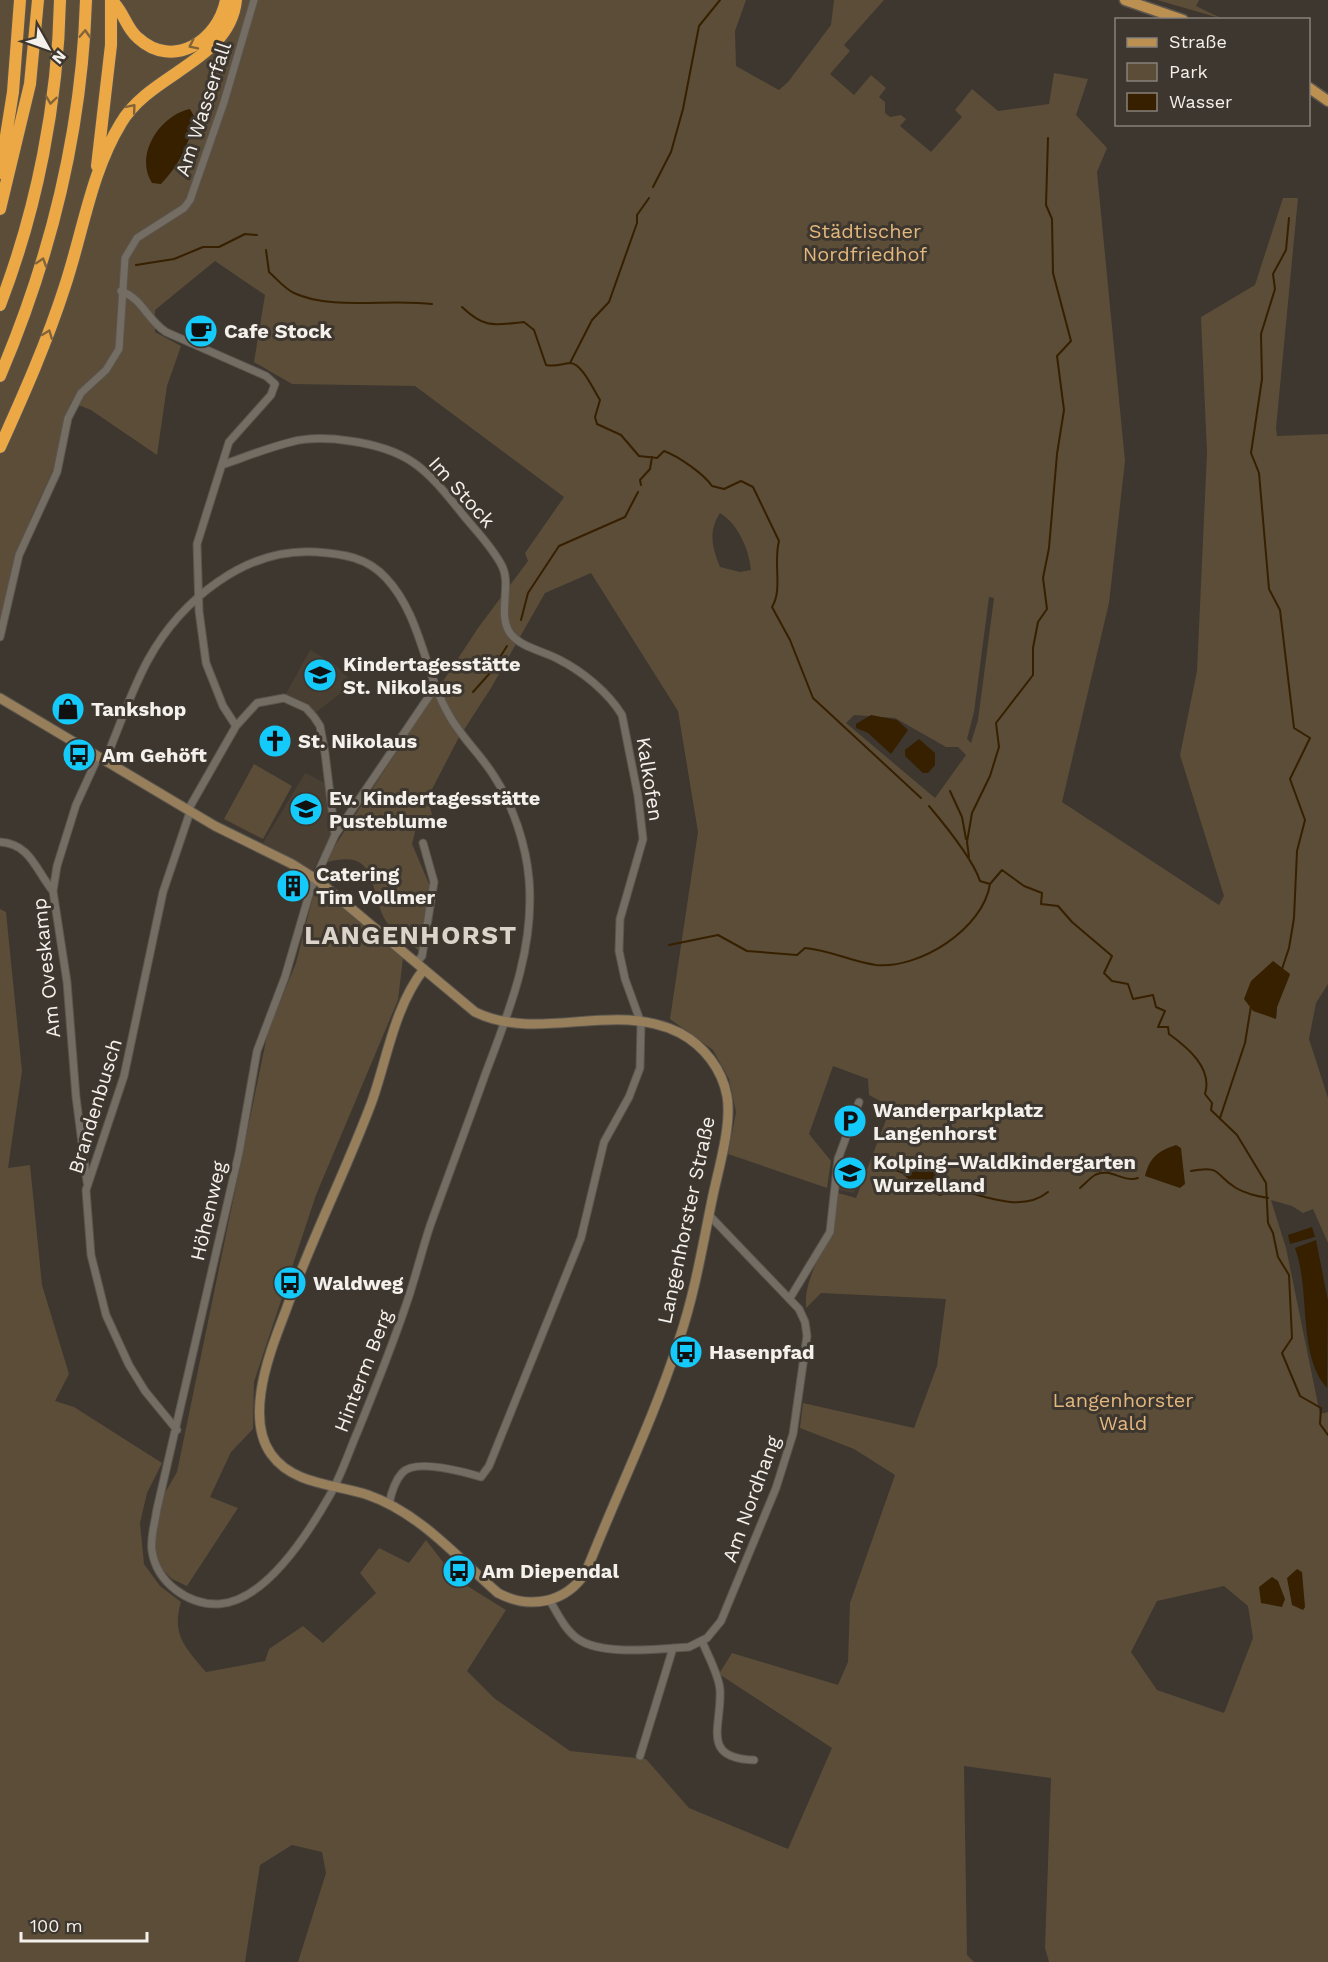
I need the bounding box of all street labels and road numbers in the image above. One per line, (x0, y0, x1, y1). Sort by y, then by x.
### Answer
street label: Am Wasserfall (170, 39, 236, 179)
street label: Im Stock (424, 451, 500, 533)
street label: Kalkofen (632, 735, 668, 823)
street label: Am Oveskamp (27, 897, 65, 1039)
street label: Brandenbusch (63, 1035, 127, 1177)
street label: Langenhorster Straße (652, 1114, 720, 1326)
street label: Höhenweg (185, 1159, 231, 1263)
street label: Hinterm Berg (329, 1306, 397, 1436)
street label: Am Nordhang (717, 1432, 785, 1565)

